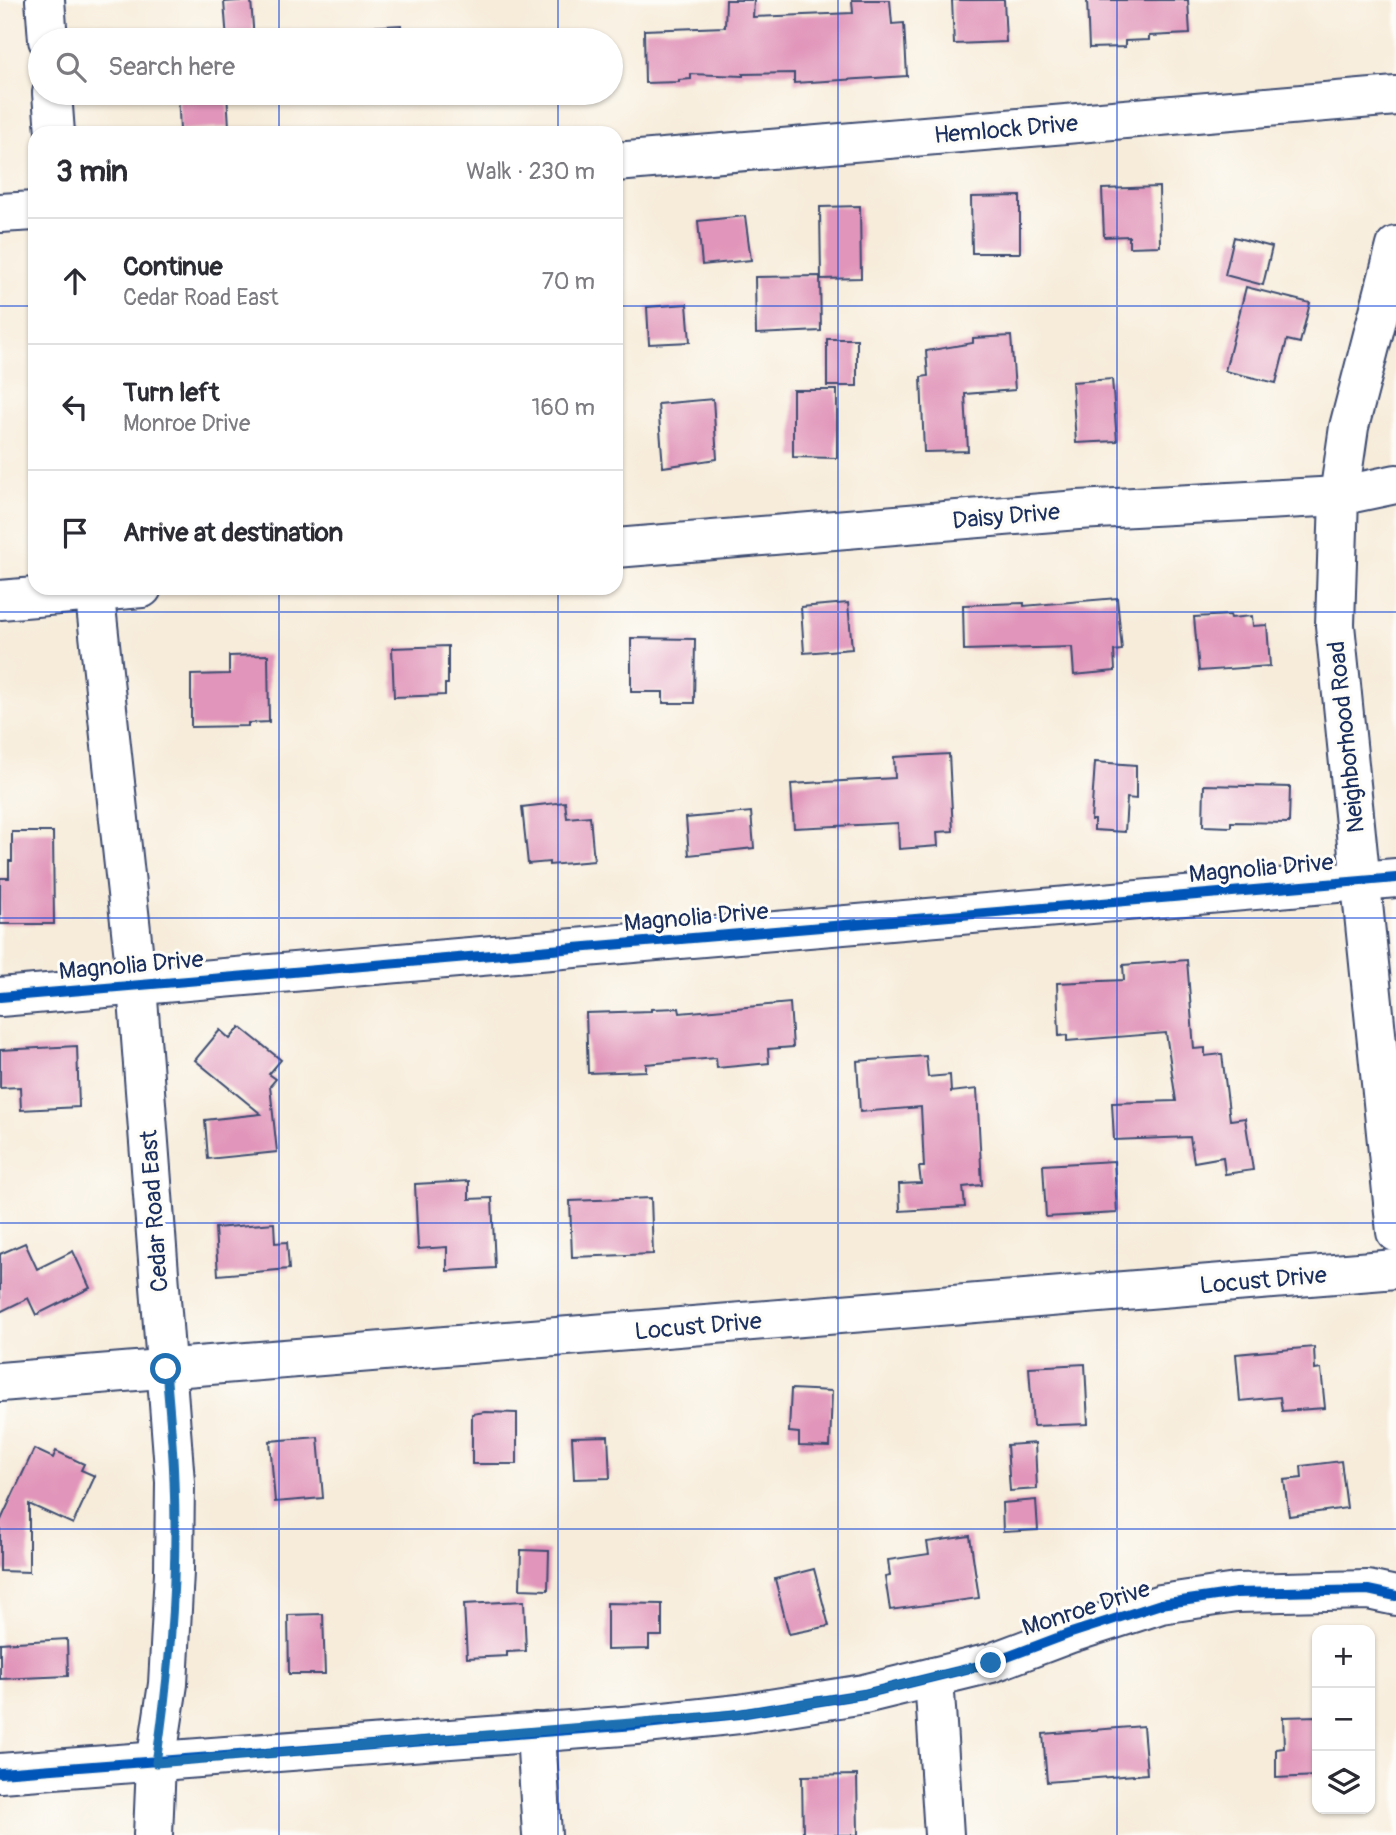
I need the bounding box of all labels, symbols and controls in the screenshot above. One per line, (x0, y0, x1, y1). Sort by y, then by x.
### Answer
search box (28, 28, 623, 105)
icon: search (52, 48, 90, 86)
text: Search here (108, 51, 235, 83)
street label: Hemlock Drive (933, 109, 1079, 150)
text: 3 min (56, 153, 128, 190)
text: Walk · 230 m (466, 157, 595, 186)
text: Continue (123, 251, 223, 283)
icon: ahead (56, 262, 94, 300)
text: 70 m (542, 267, 595, 296)
text: Cedar Road East (123, 283, 279, 312)
text: Turn left (123, 377, 219, 409)
icon: left (56, 388, 94, 426)
text: 160 m (531, 393, 595, 422)
text: Monroe Drive (123, 409, 250, 438)
street label: Daisy Drive (951, 497, 1061, 536)
icon: arrive (56, 514, 94, 552)
text: Arrive at destination (123, 517, 343, 549)
street label: Neighborhood Road (1322, 640, 1371, 834)
street label: Magnolia Drive (1188, 848, 1335, 889)
street label: Magnolia Drive (623, 897, 770, 938)
street label: Magnolia Drive (58, 945, 205, 986)
street label: Cedar Road East (134, 1129, 175, 1293)
street label: Locust Drive (1198, 1260, 1328, 1301)
street label: Locust Drive (633, 1306, 763, 1347)
route start (150, 1353, 181, 1384)
street label: Monroe Drive (1019, 1574, 1154, 1643)
map controls (1312, 1625, 1375, 1814)
button: + (1312, 1625, 1375, 1688)
route end (975, 1647, 1006, 1678)
button: − (1312, 1688, 1375, 1751)
button: layers (1312, 1751, 1375, 1814)

